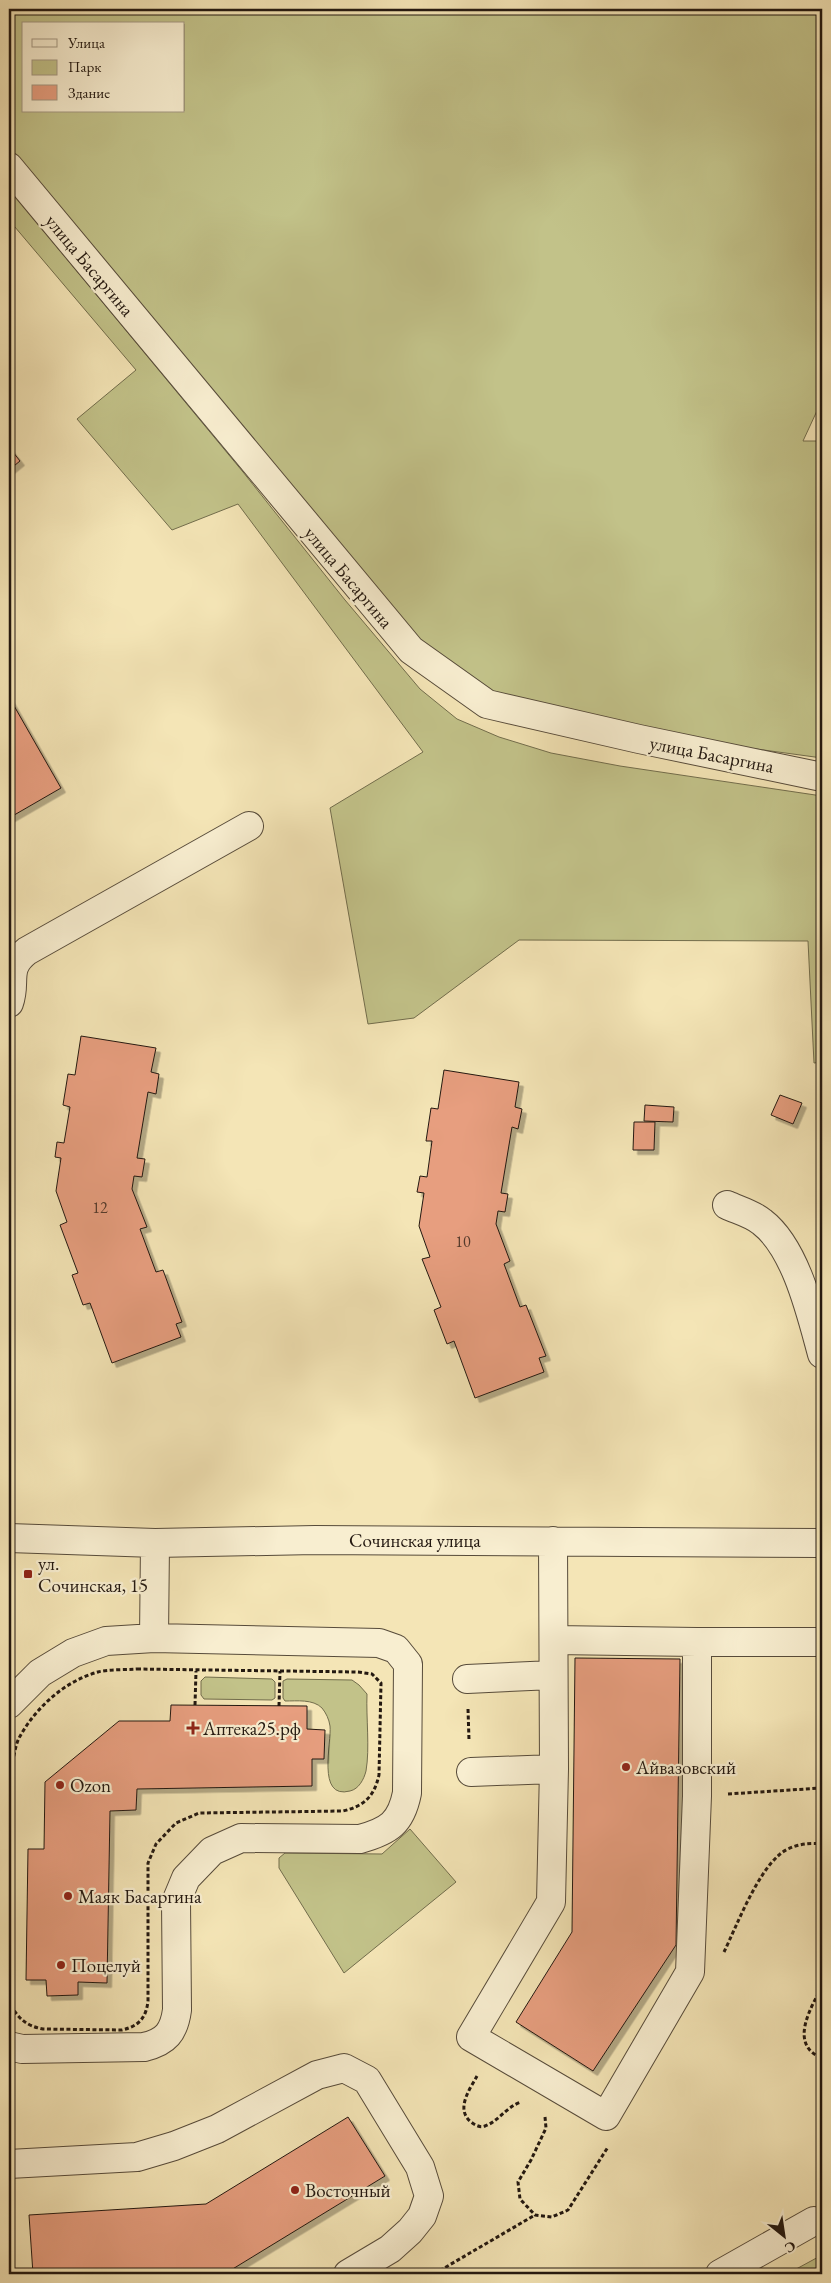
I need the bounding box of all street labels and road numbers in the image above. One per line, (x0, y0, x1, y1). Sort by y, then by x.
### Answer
street label: улица Басаргина (40, 209, 140, 322)
street label: улица Басаргина (299, 521, 399, 634)
street label: улица Басаргина (648, 730, 777, 779)
street label: Сочинская улица (349, 1528, 481, 1553)

